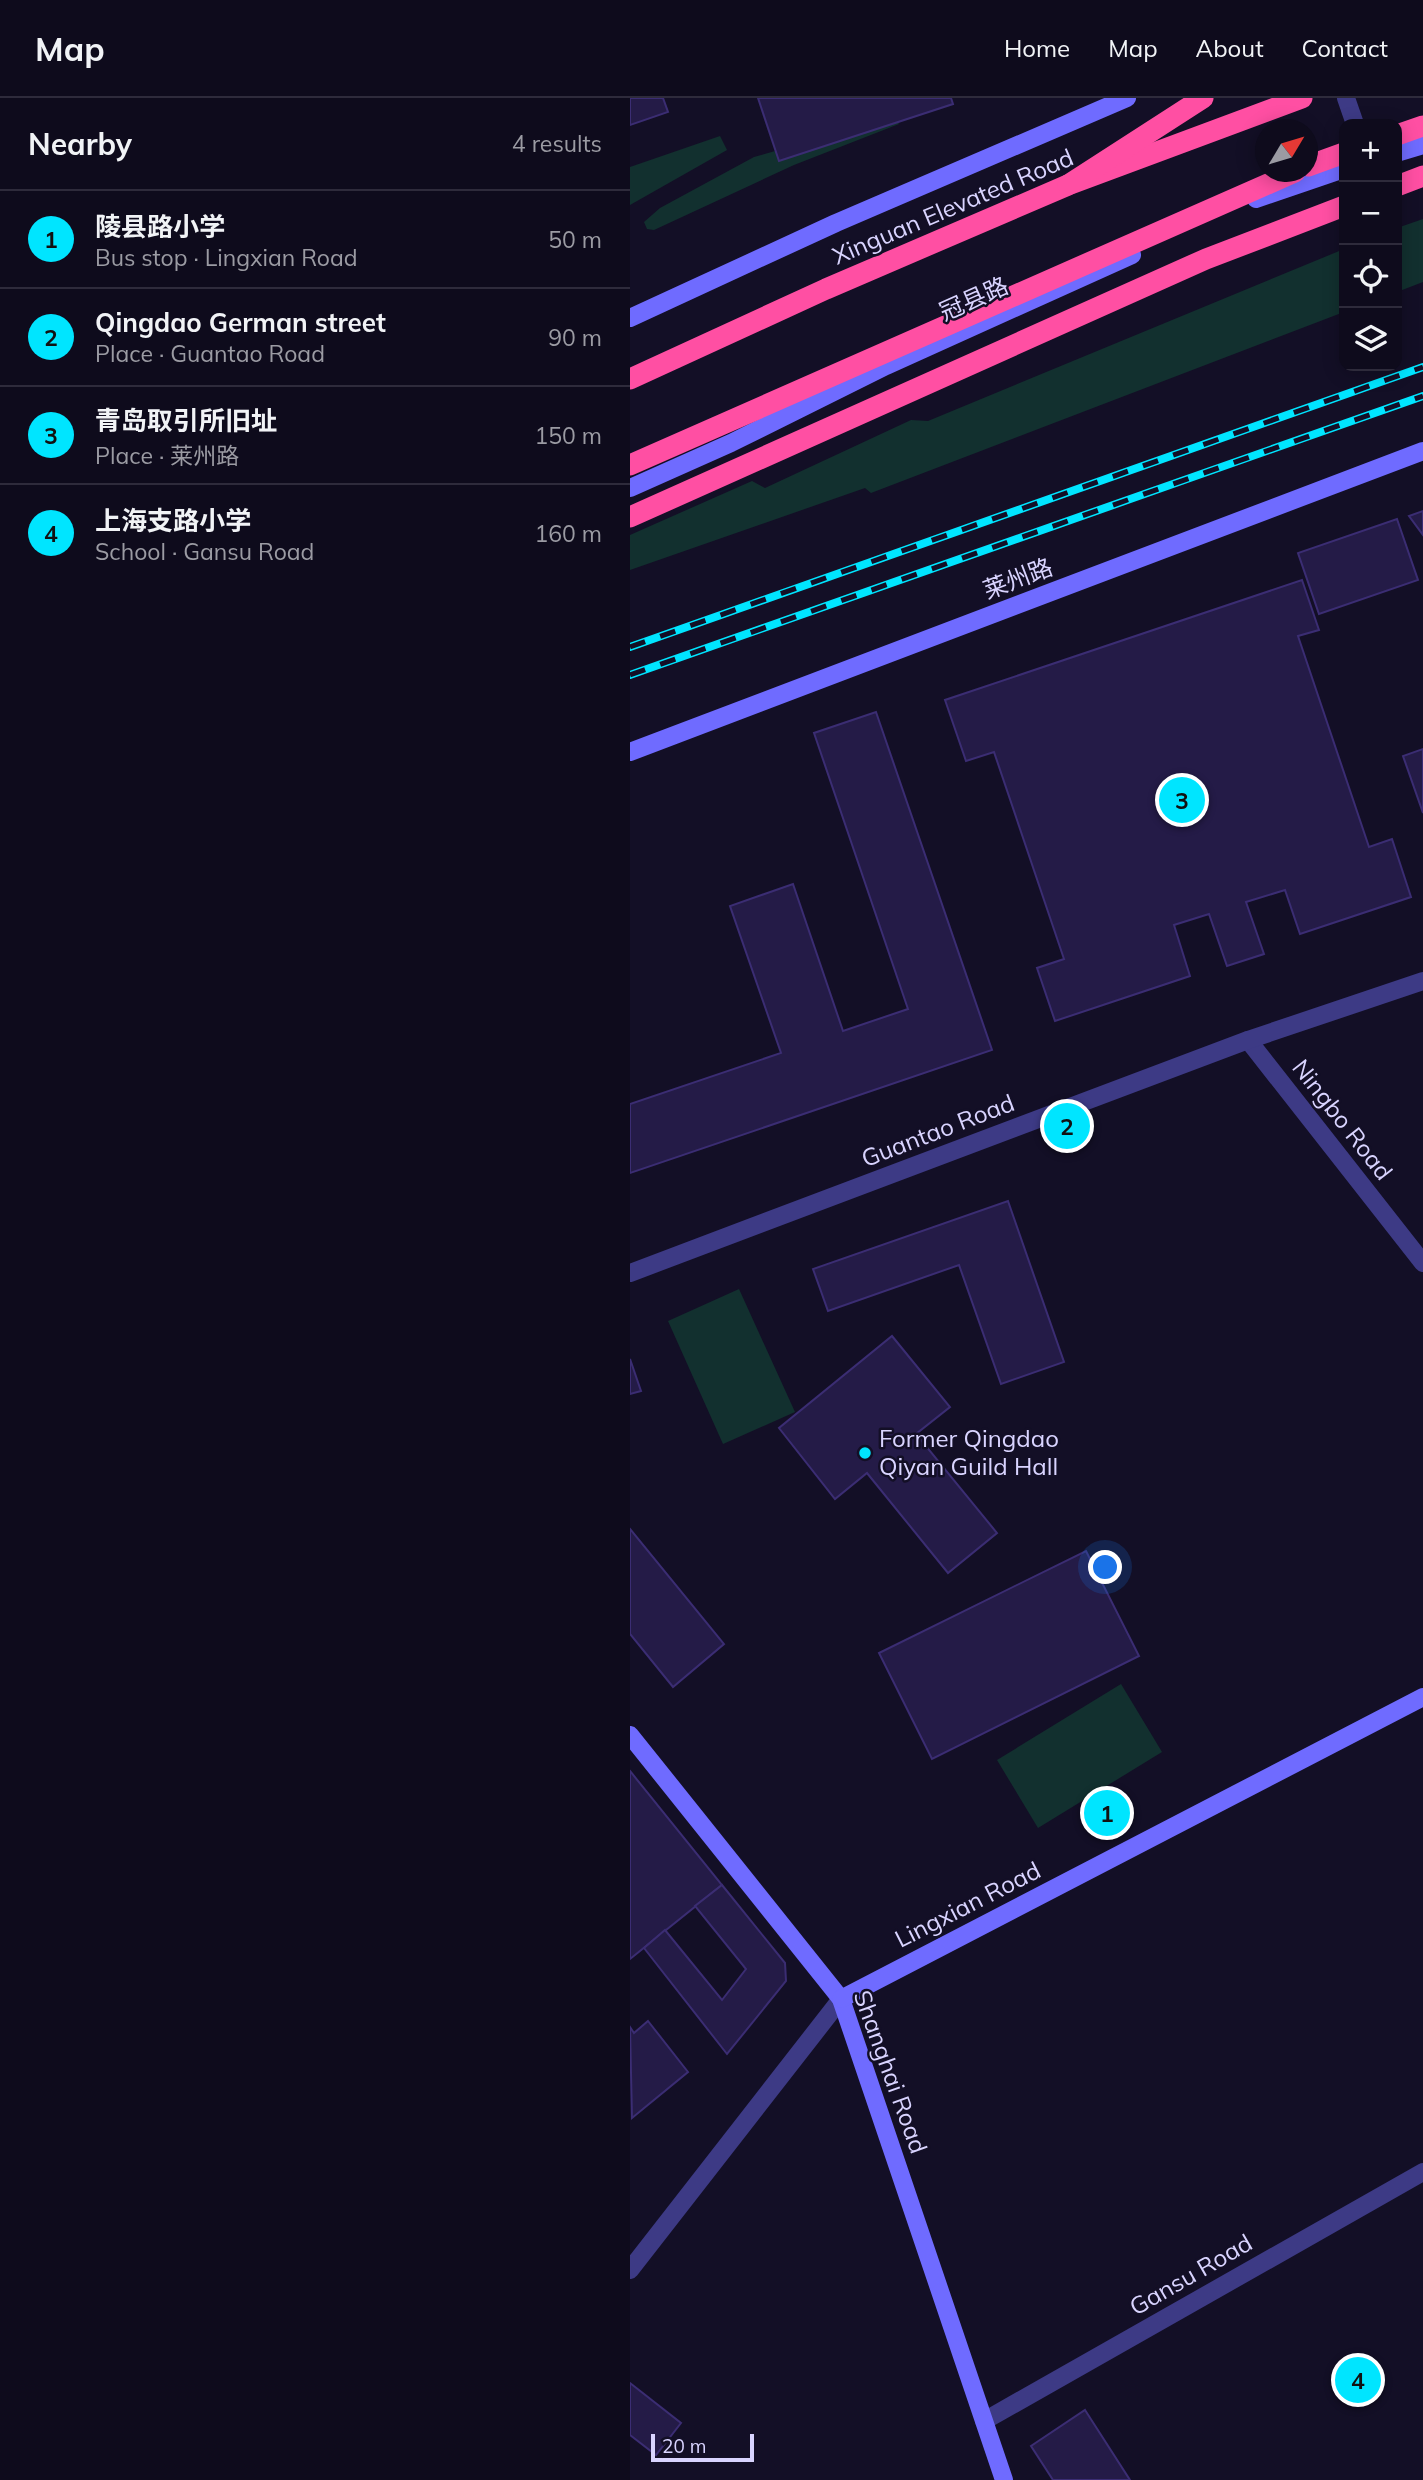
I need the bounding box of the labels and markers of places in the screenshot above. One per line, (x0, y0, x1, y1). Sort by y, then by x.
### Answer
pin: 3 (1159, 774, 1205, 826)
pin: 2 (1044, 1100, 1090, 1152)
place label: Former Qingdao Qiyan Guild Hall (879, 1423, 1059, 1481)
marker: Former Qingdao Qiyan Guild Hall (857, 1445, 873, 1461)
pin: 1 (1084, 1787, 1130, 1839)
pin: 4 (1335, 2354, 1381, 2406)

